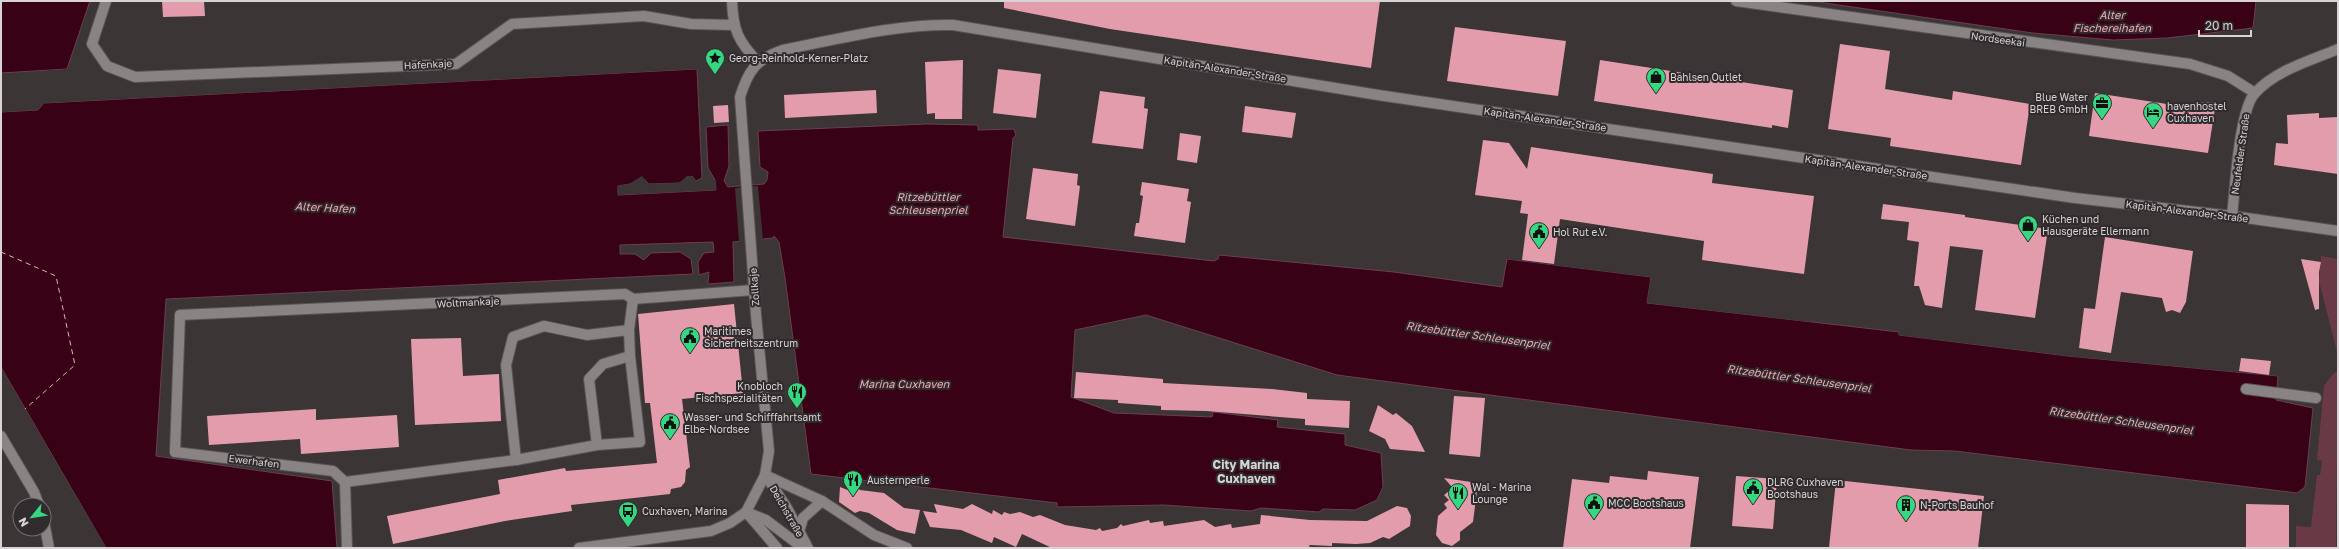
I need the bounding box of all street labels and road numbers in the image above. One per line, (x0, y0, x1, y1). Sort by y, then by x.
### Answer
street label: Nordseekai (1970, 29, 2026, 49)
street label: Kapitän-Alexander-Straße (1163, 53, 1287, 85)
street label: Hafenkaje (404, 57, 453, 71)
street label: Kapitän-Alexander-Straße (1483, 104, 1607, 134)
street label: Neufelder Straße (2228, 113, 2252, 195)
street label: Kapitän-Alexander-Straße (1804, 152, 1928, 182)
street label: Kapitän-Alexander-Straße (2125, 198, 2249, 225)
street label: Zollkaje (747, 267, 761, 306)
street label: Woltmankaje (436, 294, 500, 310)
street label: Ewerhafen (228, 452, 280, 470)
street label: Deichstraße (767, 483, 807, 539)

